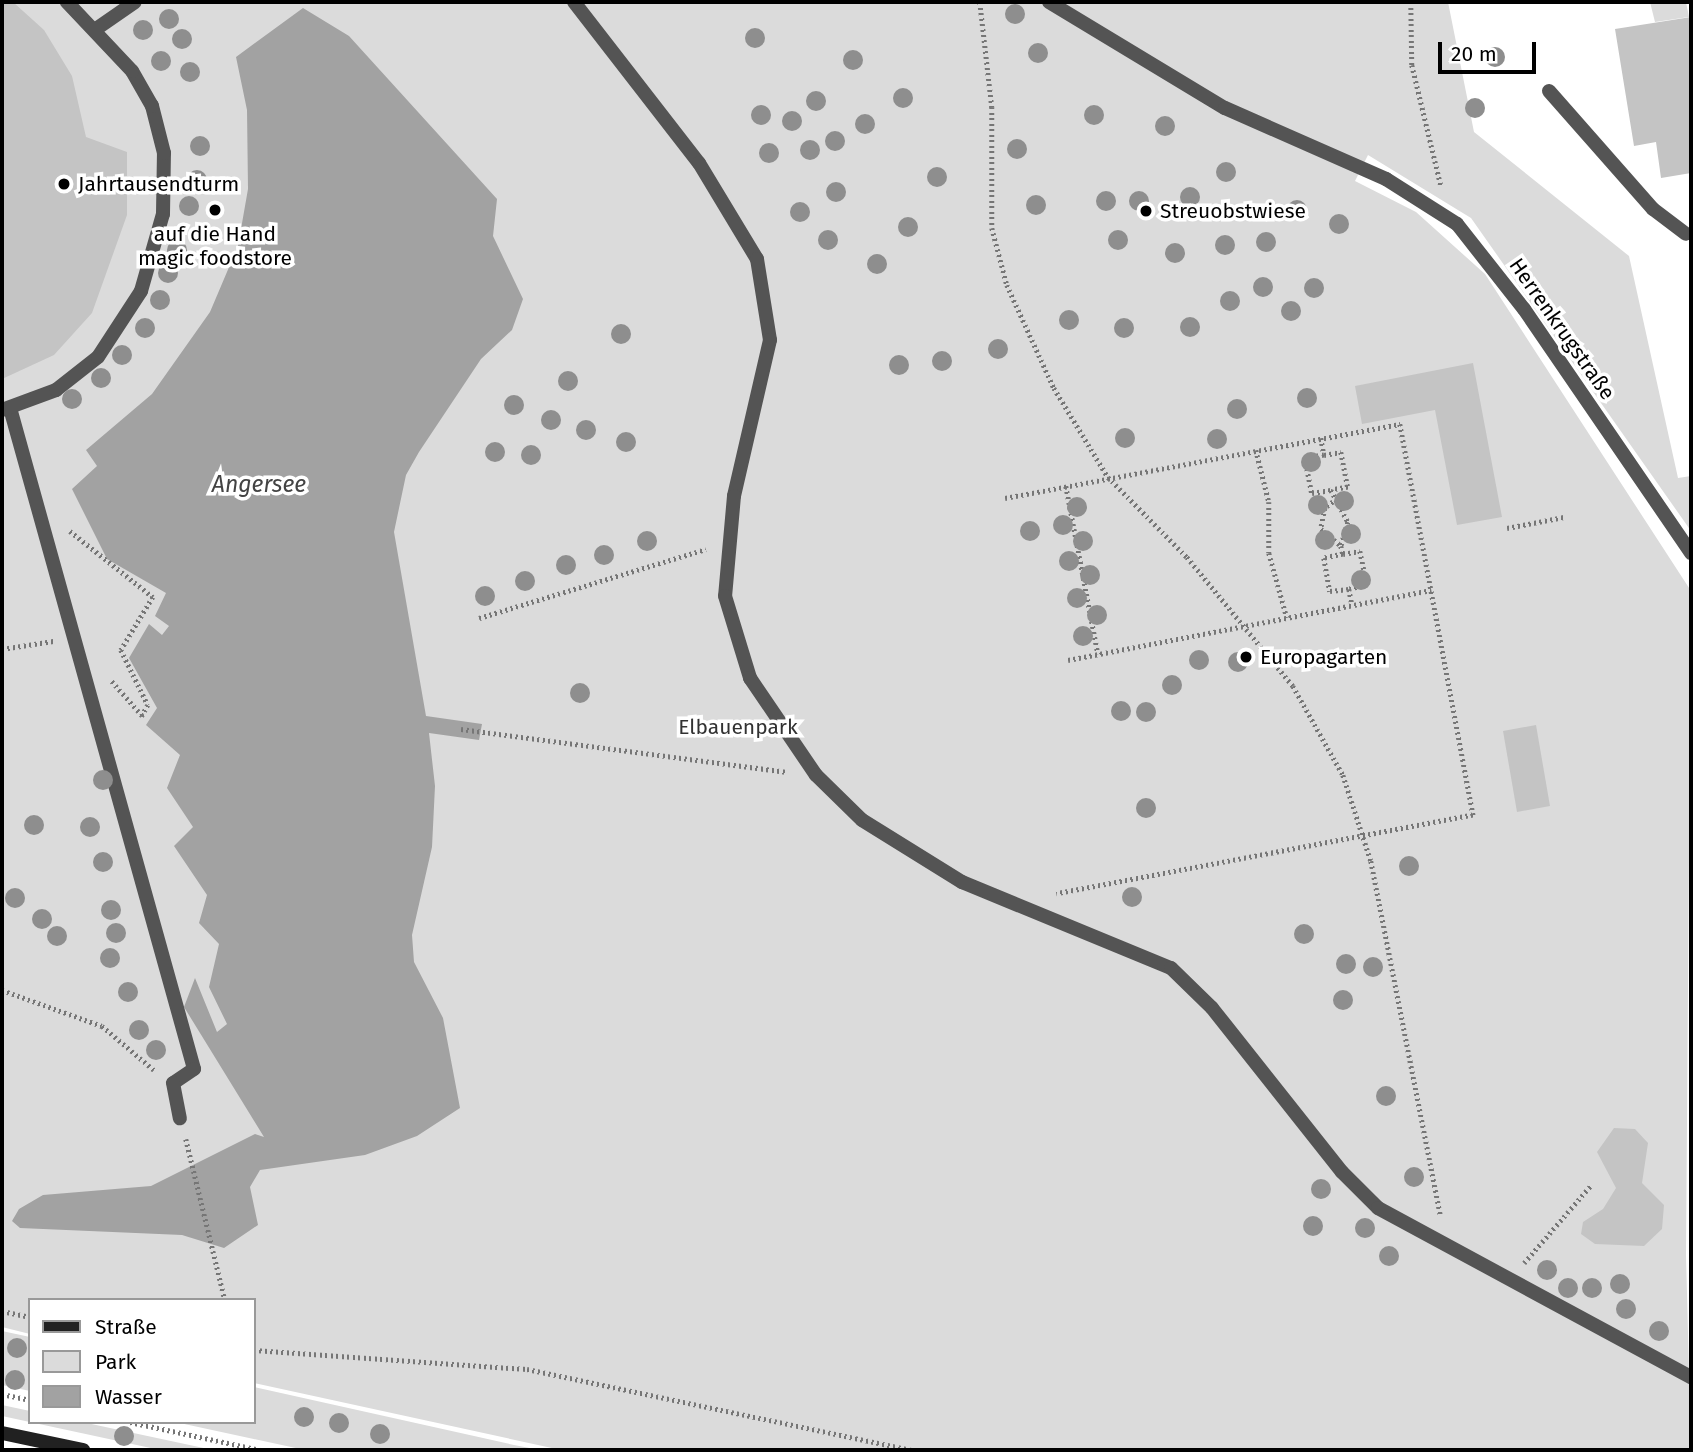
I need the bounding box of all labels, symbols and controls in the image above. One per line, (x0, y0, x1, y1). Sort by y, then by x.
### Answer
scale bar (1441, 28, 1539, 72)
text: 20 m (1451, 41, 1497, 67)
place label: Jahrtausendturm (78, 171, 239, 197)
marker: Jahrtausendturm (56, 176, 72, 192)
place label: Streuobstwiese (1160, 198, 1306, 224)
marker: auf die Hand magic foodstore (207, 202, 223, 218)
marker: Streuobstwiese (1138, 203, 1154, 219)
place label: auf die Hand magic foodstore (138, 221, 292, 271)
street label: Herrenkrugstraße (1504, 253, 1620, 405)
water label: Angersee (212, 470, 306, 498)
place label: Europagarten (1260, 644, 1387, 670)
marker: Europagarten (1238, 649, 1254, 665)
park label: Elbauenpark (678, 714, 798, 740)
legend (28, 1298, 256, 1424)
text: Straße (95, 1314, 157, 1340)
text: Park (95, 1349, 136, 1375)
text: Wasser (95, 1384, 162, 1410)

